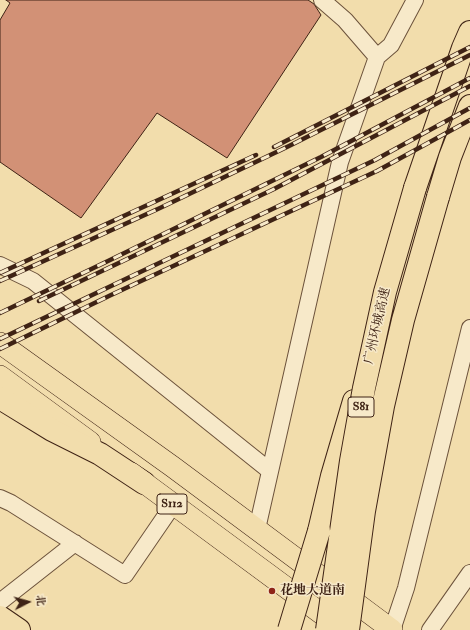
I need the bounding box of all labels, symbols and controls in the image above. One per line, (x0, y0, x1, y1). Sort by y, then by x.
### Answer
street label: 广州环城高速 (362, 286, 394, 366)
road number: S81 (348, 397, 374, 417)
road number: S112 (157, 494, 187, 514)
north arrow (8, 582, 48, 622)
place label: 花地大道南 (280, 583, 345, 599)
marker: 花地大道南 (267, 586, 277, 596)
text: 北 (33, 595, 47, 607)

